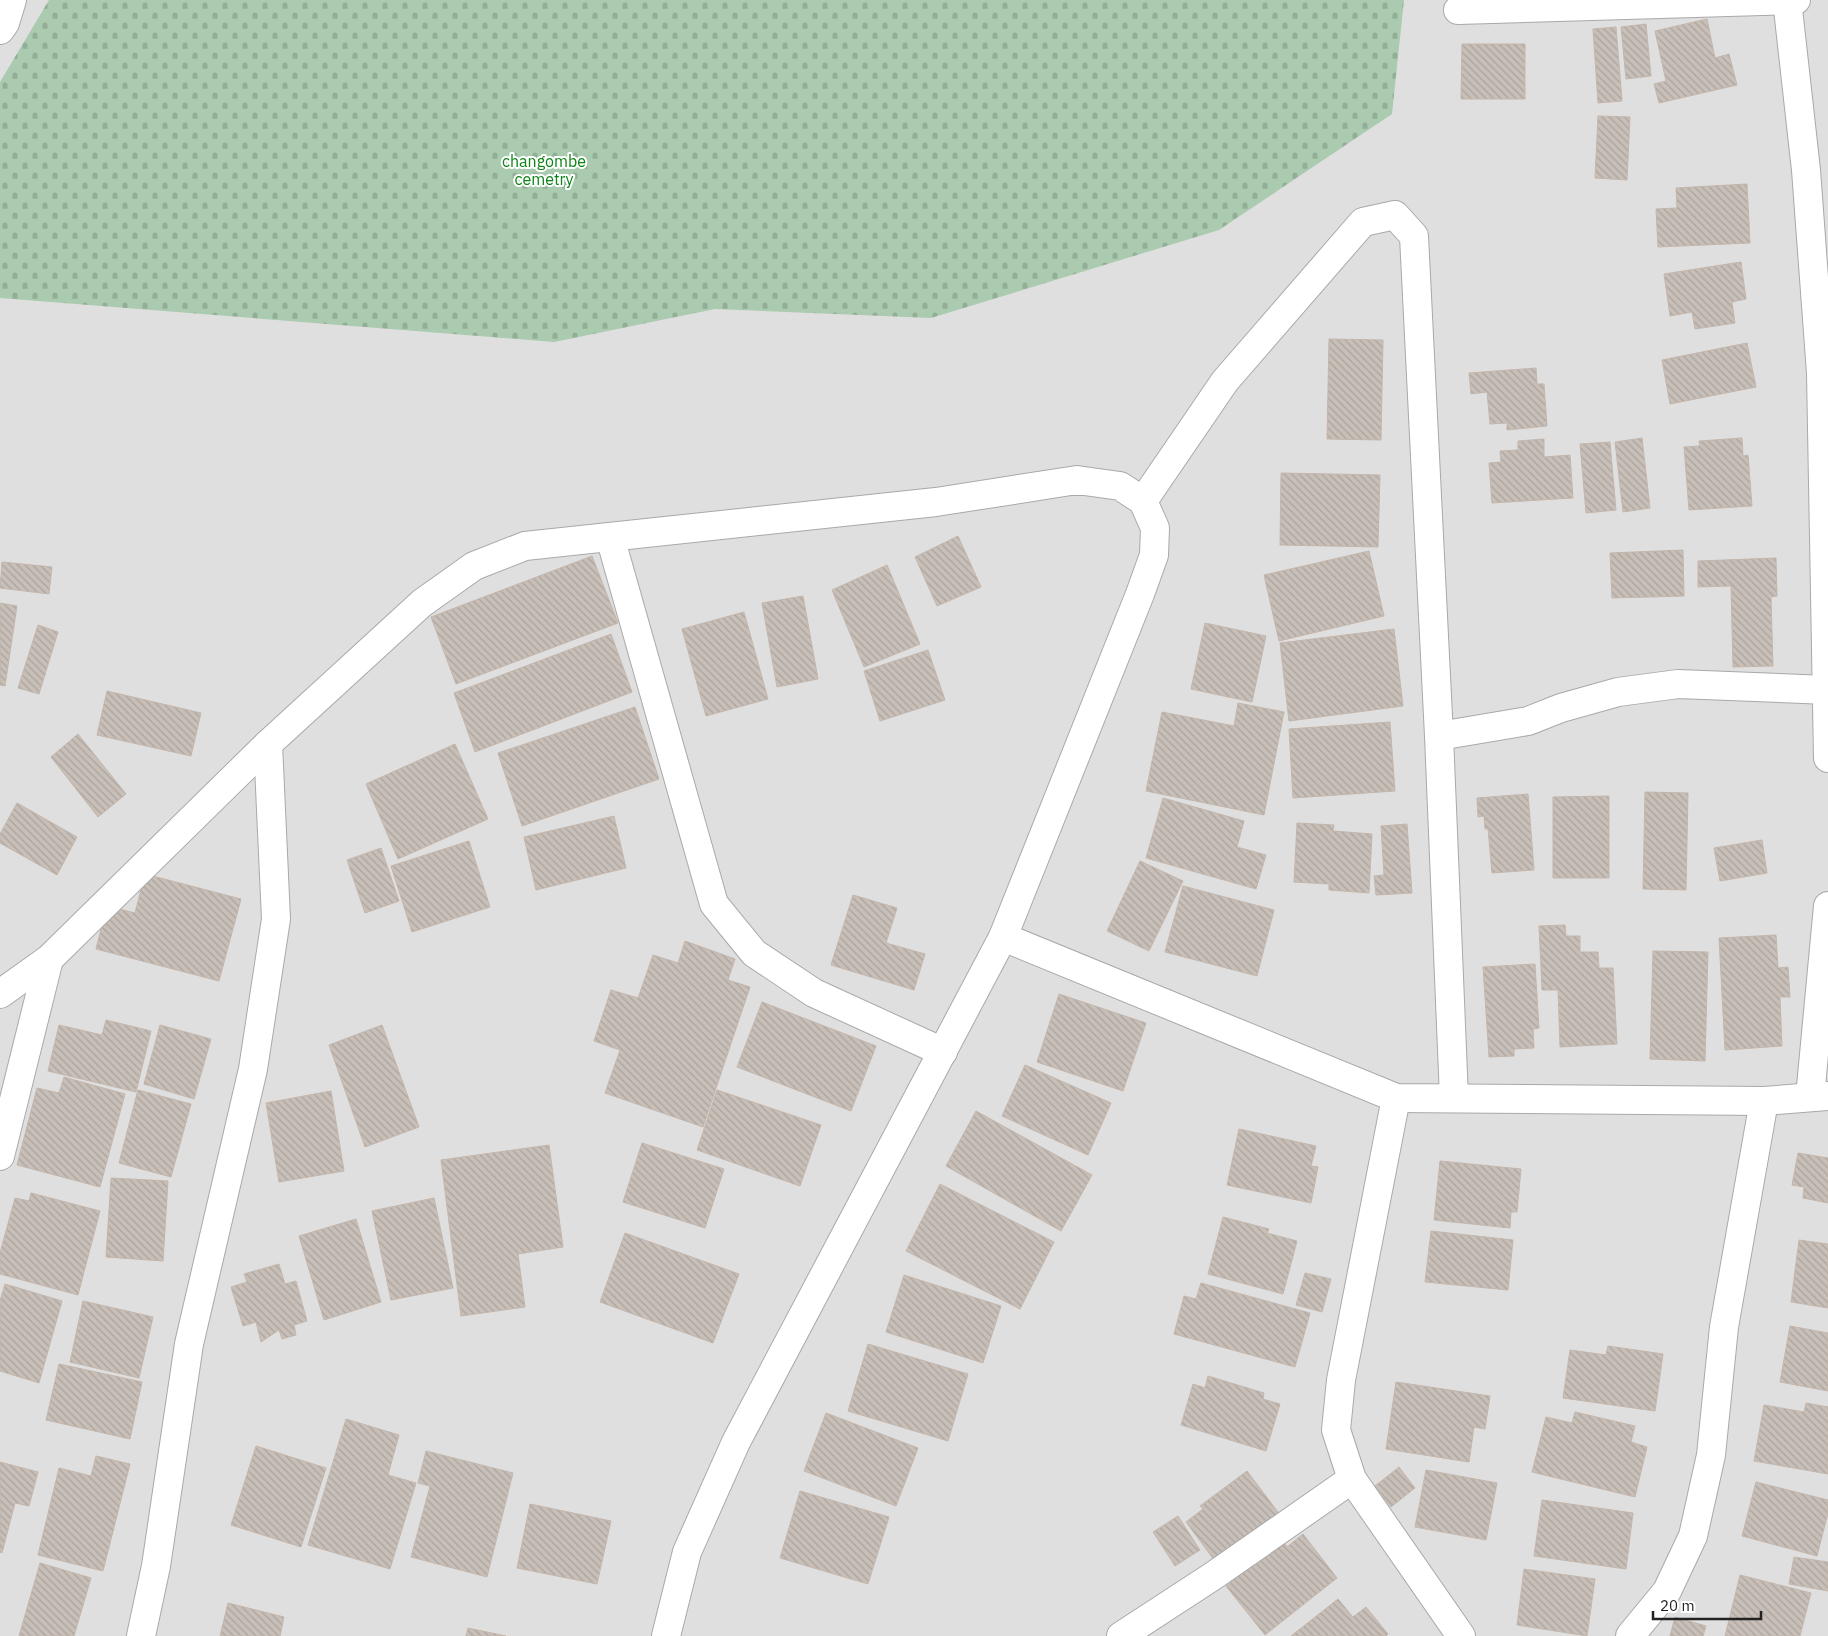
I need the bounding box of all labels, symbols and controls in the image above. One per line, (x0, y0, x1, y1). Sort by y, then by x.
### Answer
park label: changombe cemetry (502, 151, 586, 189)
scale bar (1653, 1588, 1760, 1620)
text: 20 m (1660, 1596, 1695, 1615)

